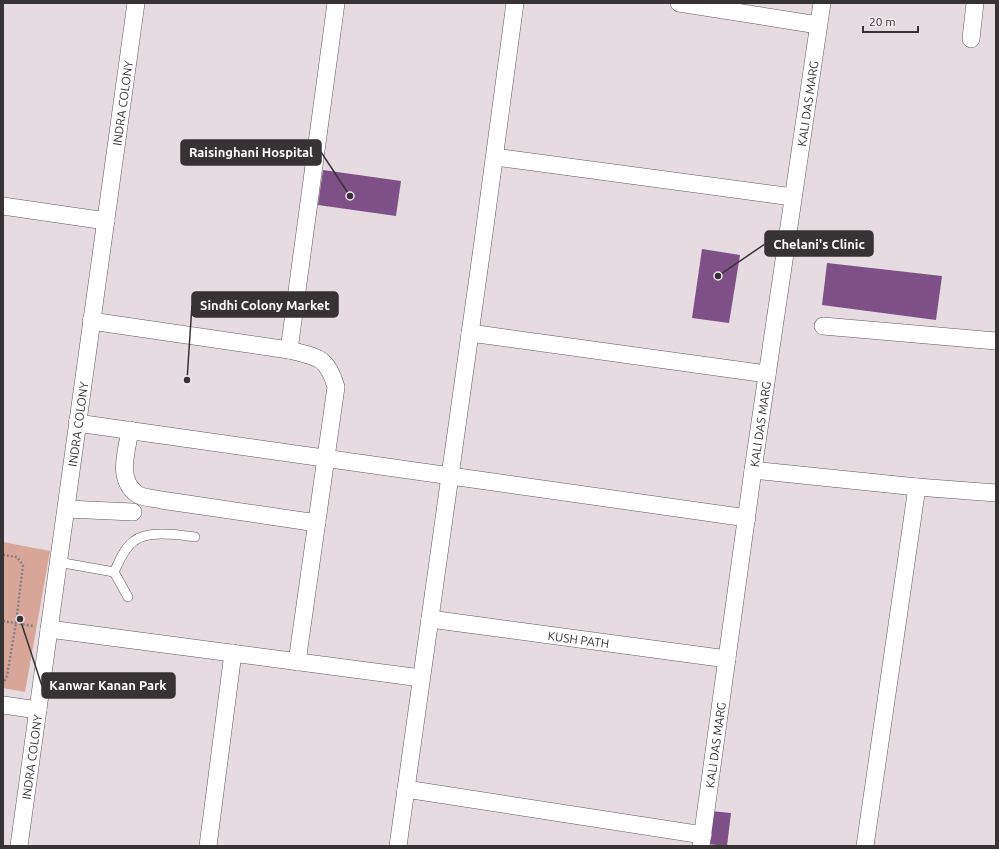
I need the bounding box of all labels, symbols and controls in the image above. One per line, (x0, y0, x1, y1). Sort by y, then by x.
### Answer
scale bar (863, 8, 918, 34)
text: 20 m (869, 15, 896, 28)
street label: INDRA COLONY (110, 60, 134, 146)
street label: KALI DAS MARG (794, 60, 820, 147)
callout: Raisinghani Hospital (181, 140, 321, 165)
text: Raisinghani Hospital (189, 145, 313, 159)
callout: Chelani's Clinic (765, 231, 873, 256)
text: Chelani's Clinic (773, 237, 865, 251)
callout: Sindhi Colony Market (192, 292, 338, 317)
text: Sindhi Colony Market (200, 298, 330, 312)
street label: KALI DAS MARG (747, 380, 773, 468)
street label: INDRA COLONY (65, 381, 90, 467)
street label: KUSH PATH (547, 628, 610, 650)
callout: Kanwar Kanan Park (42, 673, 175, 698)
text: Kanwar Kanan Park (49, 678, 167, 692)
street label: KALI DAS MARG (703, 701, 727, 789)
street label: INDRA COLONY (19, 713, 44, 800)

